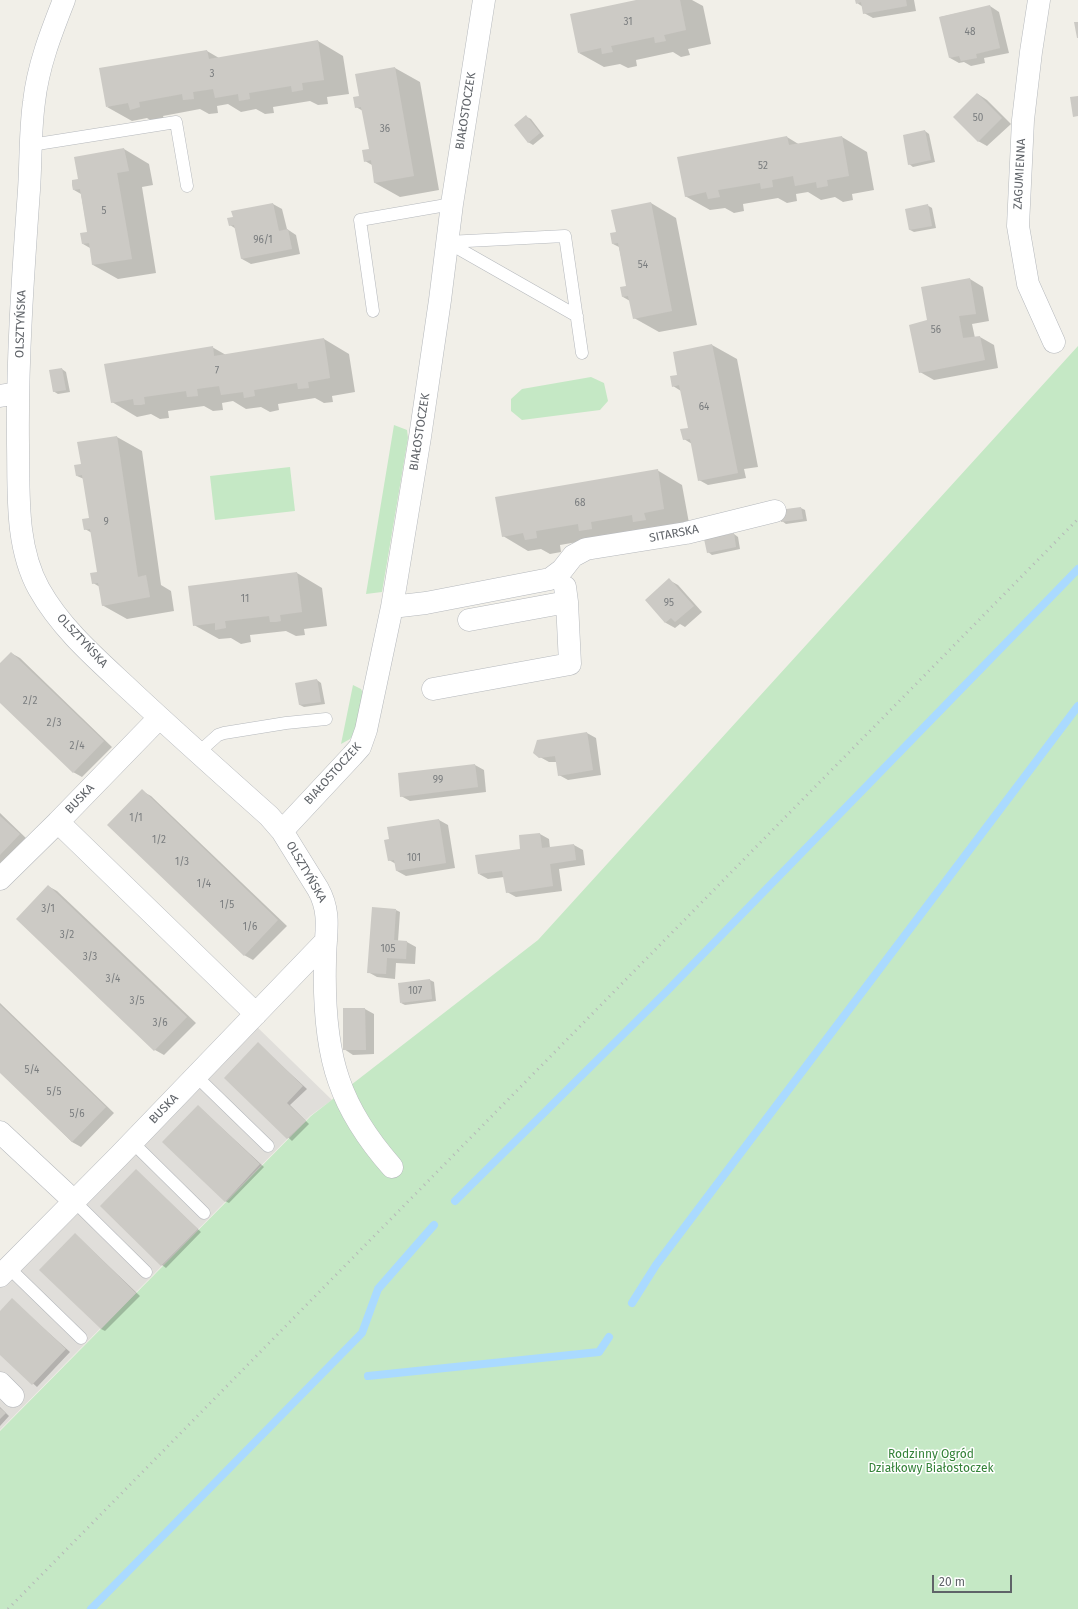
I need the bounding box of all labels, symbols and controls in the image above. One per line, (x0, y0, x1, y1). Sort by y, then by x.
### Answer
house number: 31 (623, 16, 633, 28)
house number: 48 (965, 26, 975, 38)
house number: 3 (210, 68, 214, 80)
street label: BIAŁOSTOCZEK (453, 71, 479, 151)
house number: 50 (973, 112, 983, 124)
house number: 36 (380, 123, 390, 135)
street label: ZAGUMIENNA (1011, 138, 1029, 210)
house number: 52 (758, 160, 768, 172)
house number: 5 (101, 205, 107, 217)
house number: 96/1 (253, 234, 273, 246)
house number: 54 (638, 259, 648, 271)
street label: OLSZTYŃSKA (13, 290, 29, 358)
house number: 56 (931, 324, 941, 336)
house number: 7 (215, 365, 219, 377)
street label: BIAŁOSTOCZEK (407, 392, 433, 472)
house number: 64 (699, 401, 709, 413)
house number: 68 (575, 497, 585, 509)
house number: 9 (103, 516, 109, 528)
street label: SITARSKA (648, 522, 700, 546)
house number: 11 (241, 593, 249, 605)
house number: 95 (664, 597, 674, 609)
street label: OLSZTYŃSKA (53, 611, 111, 671)
house number: 2/2 (23, 695, 37, 707)
house number: 2/3 (47, 717, 61, 729)
house number: 2/4 (70, 740, 84, 752)
street label: BIAŁOSTOCZEK (301, 740, 365, 808)
house number: 99 (433, 774, 443, 786)
street label: BUSKA (62, 781, 98, 817)
house number: 1/1 (129, 812, 143, 824)
house number: 1/2 (152, 834, 166, 846)
street label: OLSZTYŃSKA (283, 839, 329, 905)
house number: 101 (407, 852, 421, 864)
house number: 1/3 (175, 856, 189, 868)
house number: 1/4 (197, 878, 211, 890)
house number: 1/5 (220, 899, 234, 911)
house number: 3/1 (41, 903, 55, 915)
house number: 1/6 (243, 921, 257, 933)
house number: 3/2 (60, 929, 74, 941)
house number: 105 (381, 943, 395, 955)
house number: 3/3 (83, 951, 97, 963)
house number: 3/4 (106, 973, 120, 985)
house number: 107 (408, 985, 422, 997)
house number: 3/5 (130, 995, 144, 1007)
house number: 3/6 (152, 1017, 168, 1029)
house number: 5/4 (25, 1064, 39, 1076)
house number: 5/5 (47, 1086, 61, 1098)
street label: BUSKA (146, 1091, 182, 1127)
house number: 5/6 (69, 1108, 85, 1120)
park label: Rodzinny Ogród Działkowy Białostoczek (868, 1448, 994, 1476)
scale bar (934, 1567, 1014, 1593)
text: 20 m (939, 1575, 965, 1589)

